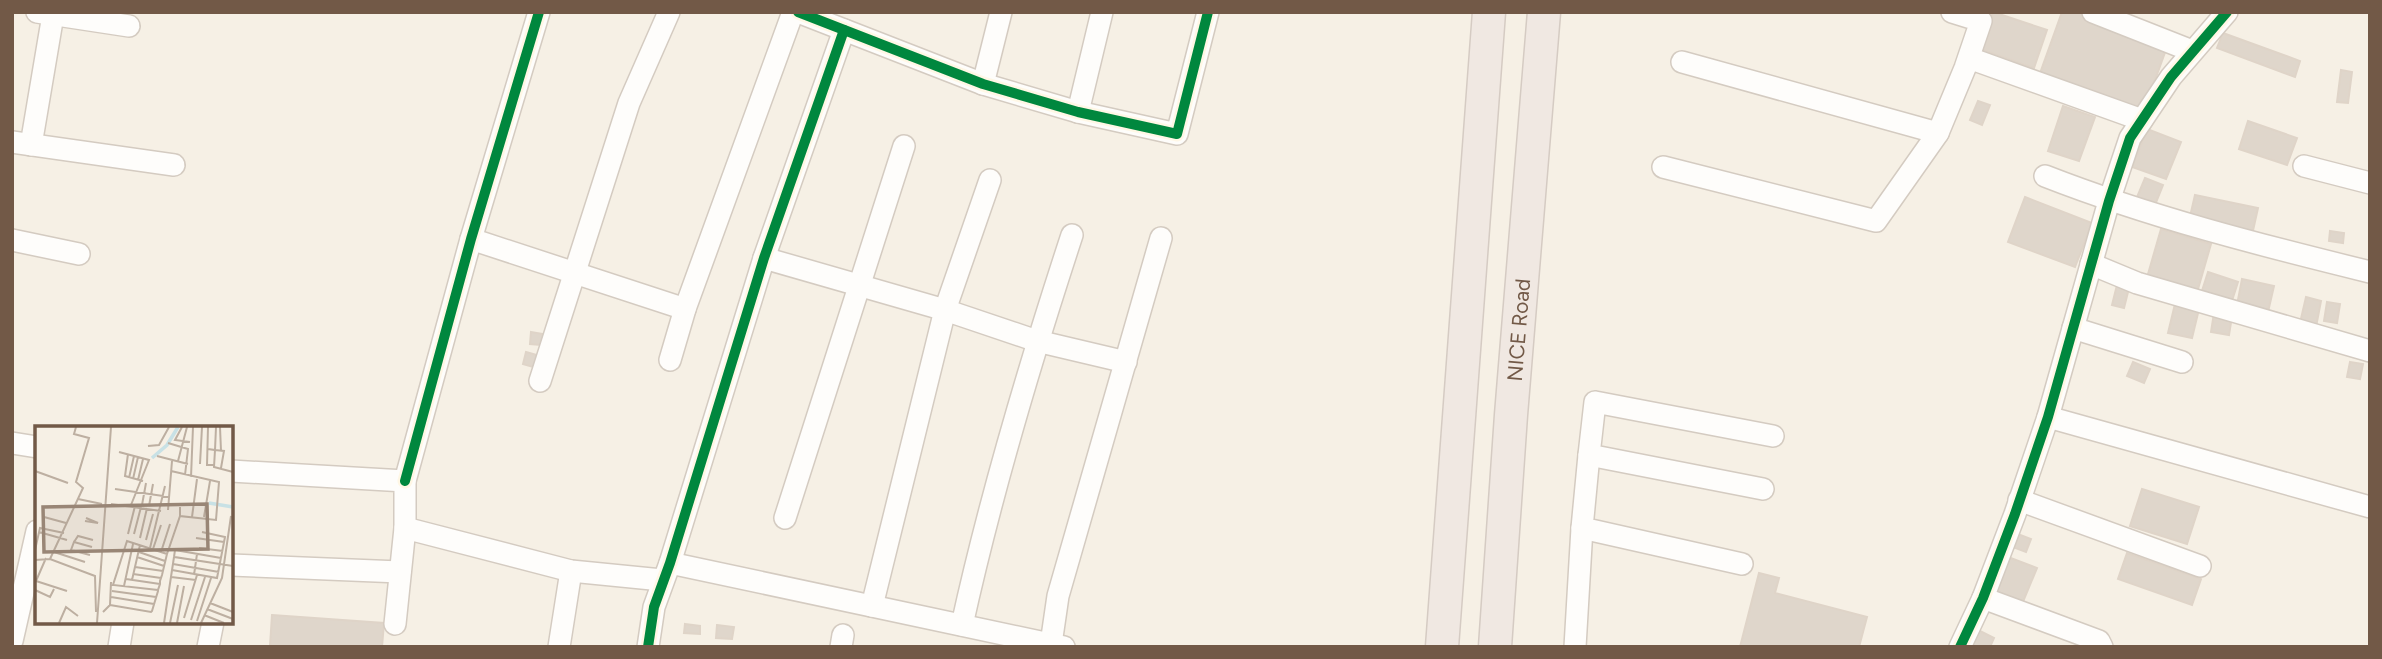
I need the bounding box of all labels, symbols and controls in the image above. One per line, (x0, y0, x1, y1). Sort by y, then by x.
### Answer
street label: NICE Road (1501, 277, 1535, 382)
inset map (35, 426, 233, 624)

